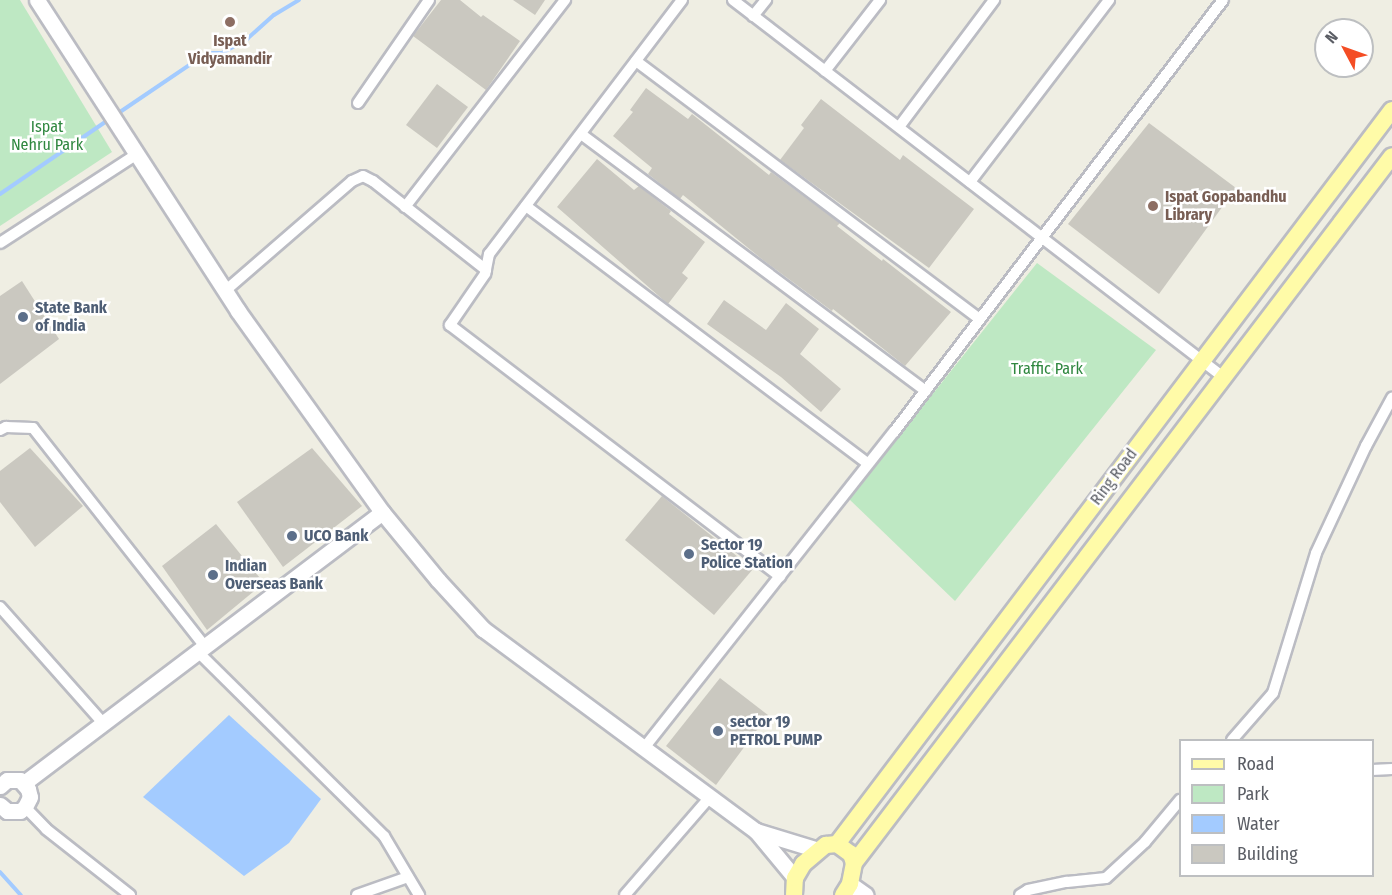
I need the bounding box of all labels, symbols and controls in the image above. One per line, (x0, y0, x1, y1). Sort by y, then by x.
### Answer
marker: Ispat Vidyamandir (223, 15, 237, 29)
north arrow (1314, 18, 1374, 78)
text: N (1321, 27, 1342, 47)
place label: Ispat Vidyamandir (188, 31, 272, 69)
park label: Ispat Nehru Park (11, 117, 83, 155)
place label: Ispat Gopabandhu Library (1165, 187, 1287, 225)
marker: Ispat Gopabandhu Library (1146, 199, 1160, 213)
place label: State Bank of India (35, 298, 107, 336)
marker: State Bank of India (16, 310, 30, 324)
park label: Traffic Park (1011, 359, 1083, 379)
street label: Ring Road (1087, 445, 1141, 509)
place label: UCO Bank (304, 526, 368, 546)
marker: UCO Bank (285, 529, 299, 543)
place label: Sector 19 Police Station (701, 535, 793, 573)
marker: Sector 19 Police Station (682, 547, 696, 561)
place label: Indian Overseas Bank (225, 556, 323, 594)
marker: Indian Overseas Bank (206, 568, 220, 582)
place label: sector 19 PETROL PUMP (730, 712, 822, 750)
marker: sector 19 PETROL PUMP (711, 724, 725, 738)
legend (1179, 739, 1374, 877)
text: Road (1237, 753, 1274, 775)
text: Park (1237, 783, 1269, 805)
text: Water (1237, 813, 1280, 835)
text: Building (1237, 843, 1298, 865)

